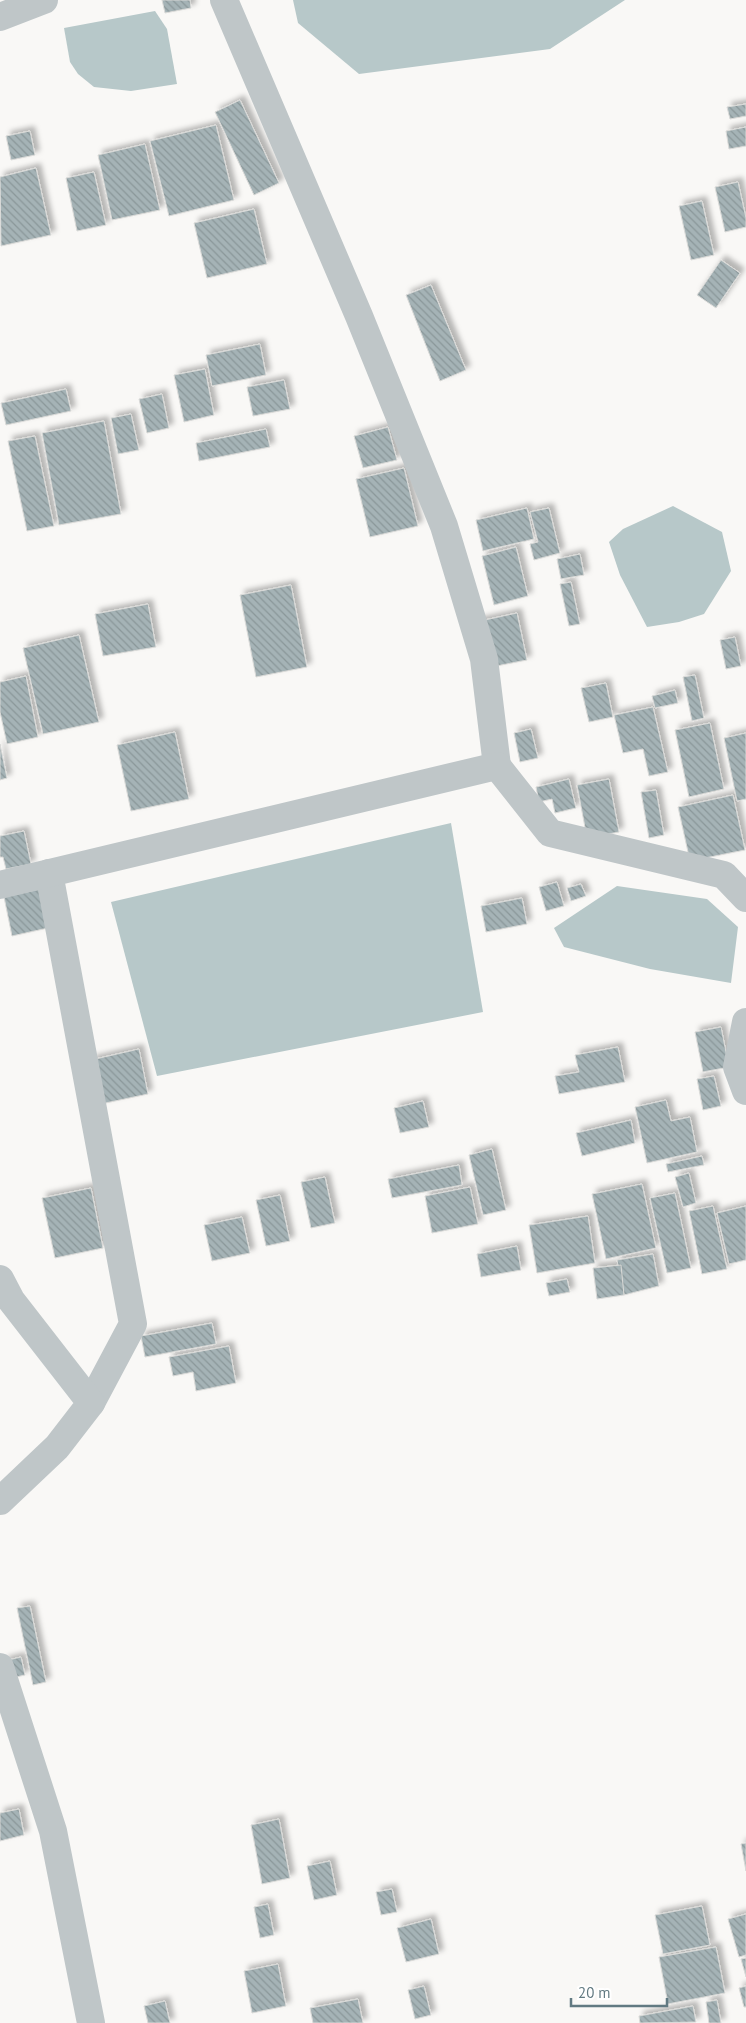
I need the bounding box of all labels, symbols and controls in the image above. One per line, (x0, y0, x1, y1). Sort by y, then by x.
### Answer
scale bar (571, 1976, 667, 2008)
text: 20 m (578, 1983, 611, 2002)

